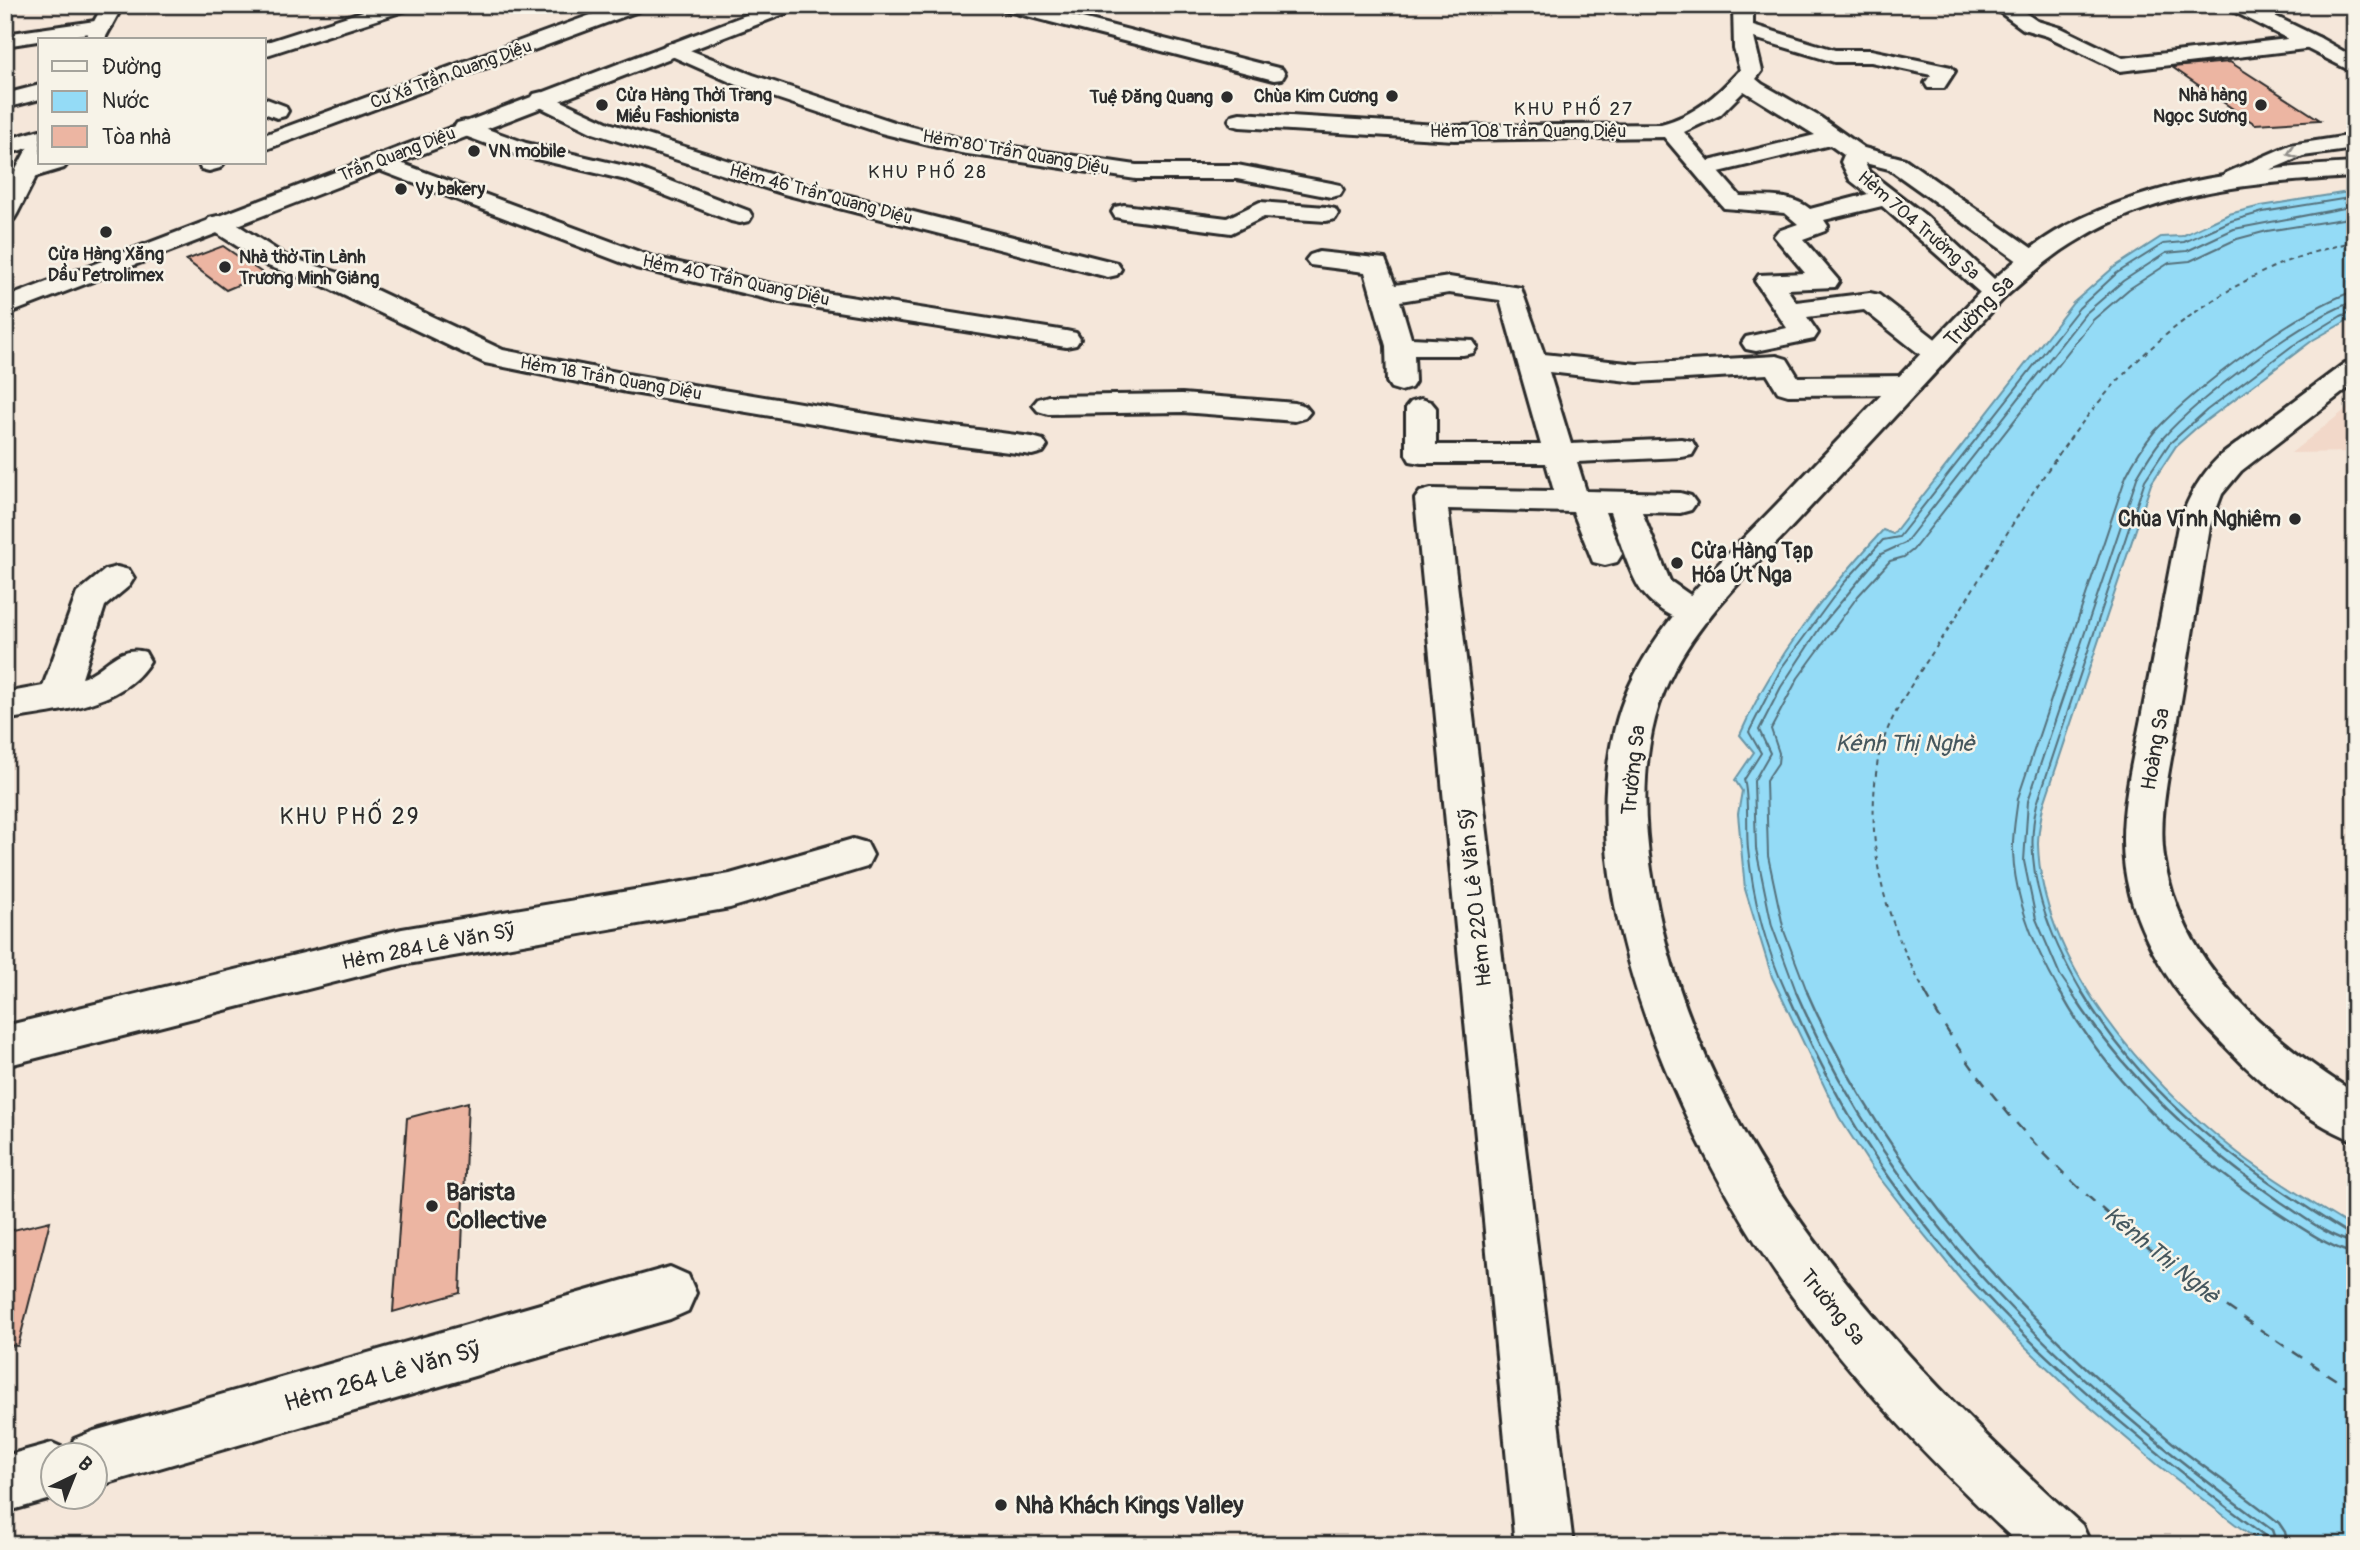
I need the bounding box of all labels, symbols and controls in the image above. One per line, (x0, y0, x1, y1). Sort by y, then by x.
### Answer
street label: Cư Xá Trần Quang Diệu (367, 34, 535, 114)
legend (38, 38, 266, 164)
text: Đường (102, 54, 161, 81)
place label: Cửa Hàng Thời Trang Miều Fashionista (616, 84, 772, 128)
place label: Nhà hàng Ngọc Sương (2153, 84, 2247, 128)
place label: Chùa Kim Cương (1254, 85, 1378, 108)
place label: Tuệ Đăng Quang (1088, 86, 1213, 109)
text: Nước (102, 88, 150, 115)
marker: Chùa Kim Cương (1384, 88, 1400, 104)
marker: Tuệ Đăng Quang (1219, 89, 1235, 105)
district label: KHU PHỐ 27 (1514, 95, 1634, 121)
marker: Cửa Hàng Thời Trang Miều Fashionista (594, 97, 610, 113)
marker: Nhà hàng Ngọc Sương (2253, 97, 2269, 113)
street label: Hẻm 108 Trần Quang Diệu (1430, 119, 1626, 143)
street label: Trần Quang Diệu (335, 121, 459, 187)
text: Tòa nhà (102, 124, 171, 151)
street label: Hẻm 80 Trần Quang Diệu (921, 124, 1111, 180)
place label: VN mobile (488, 140, 567, 163)
marker: VN mobile (466, 143, 482, 159)
one-way arrow (2286, 145, 2299, 159)
street label: Hẻm 46 Trần Quang Diệu (727, 158, 915, 230)
district label: KHU PHỐ 28 (868, 158, 988, 184)
street label: Hẻm 704 Trường Sa (1853, 166, 1984, 285)
place label: Vy bakery (415, 178, 485, 201)
marker: Vy bakery (393, 181, 409, 197)
marker: Cửa Hàng Xăng Dầu Petrolimex (98, 224, 114, 240)
place label: Cửa Hàng Xăng Dầu Petrolimex (48, 243, 164, 287)
place label: Nhà thờ Tin Lành Trương Minh Giảng (238, 246, 379, 290)
street label: Hẻm 40 Trần Quang Diệu (640, 248, 832, 312)
marker: Nhà thờ Tin Lành Trương Minh Giảng (217, 259, 233, 275)
street label: Trường Sa (1938, 269, 2020, 353)
street label: Hẻm 18 Trần Quang Diệu (518, 350, 704, 406)
place label: Chùa Vĩnh Nghiêm (2118, 506, 2281, 533)
marker: Chùa Vĩnh Nghiêm (2287, 511, 2303, 527)
place label: Cửa Hàng Tạp Hóa Út Nga (1691, 538, 1813, 589)
marker: Cửa Hàng Tạp Hóa Út Nga (1669, 555, 1685, 571)
street label: Hoàng Sa (2135, 706, 2176, 792)
street label: Trường Sa (1615, 724, 1652, 816)
water label: Kênh Thị Nghè (1835, 729, 1976, 758)
district label: KHU PHỐ 29 (279, 798, 421, 831)
street label: Hẻm 220 Lê Văn Sỹ (1453, 808, 1498, 988)
street label: Hẻm 284 Lê Văn Sỹ (339, 917, 517, 976)
place label: Barista Collective (446, 1178, 548, 1235)
marker: Barista Collective (424, 1198, 440, 1214)
water label: Kênh Thị Nghè (2098, 1200, 2226, 1312)
street label: Trường Sa (1794, 1264, 1872, 1351)
street label: Hẻm 264 Lê Văn Sỹ (281, 1335, 483, 1418)
north arrow (38, 1442, 108, 1512)
text: B (73, 1452, 97, 1477)
place label: Nhà Khách Kings Valley (1015, 1491, 1244, 1520)
marker: Nhà Khách Kings Valley (993, 1497, 1009, 1513)

